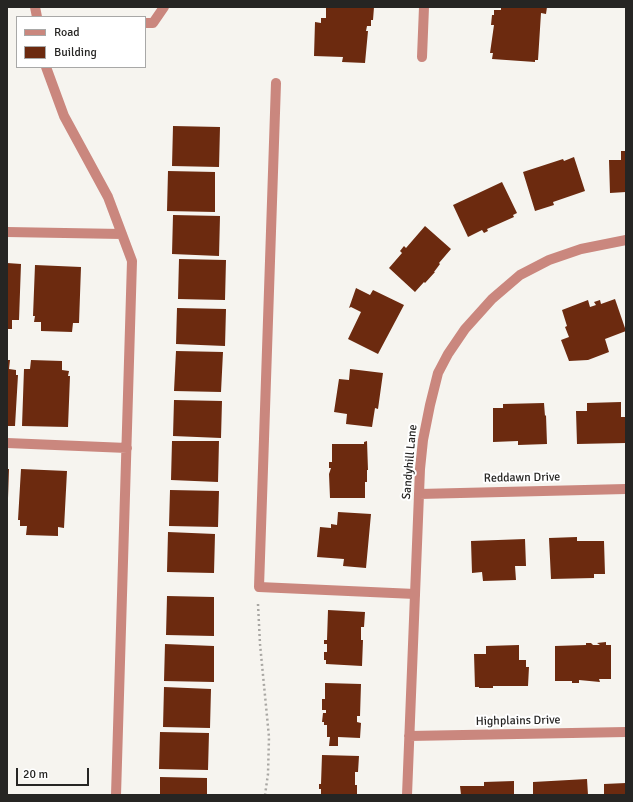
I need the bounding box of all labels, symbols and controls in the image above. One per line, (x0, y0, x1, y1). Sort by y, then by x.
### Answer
legend (16, 16, 146, 68)
text: Road (54, 25, 80, 40)
text: Building (54, 45, 97, 60)
street label: Sandyhill Lane (400, 424, 420, 500)
street label: Reddawn Drive (484, 470, 560, 486)
street label: Highplains Drive (476, 713, 560, 729)
scale bar (18, 760, 91, 786)
text: 20 m (23, 767, 48, 782)

